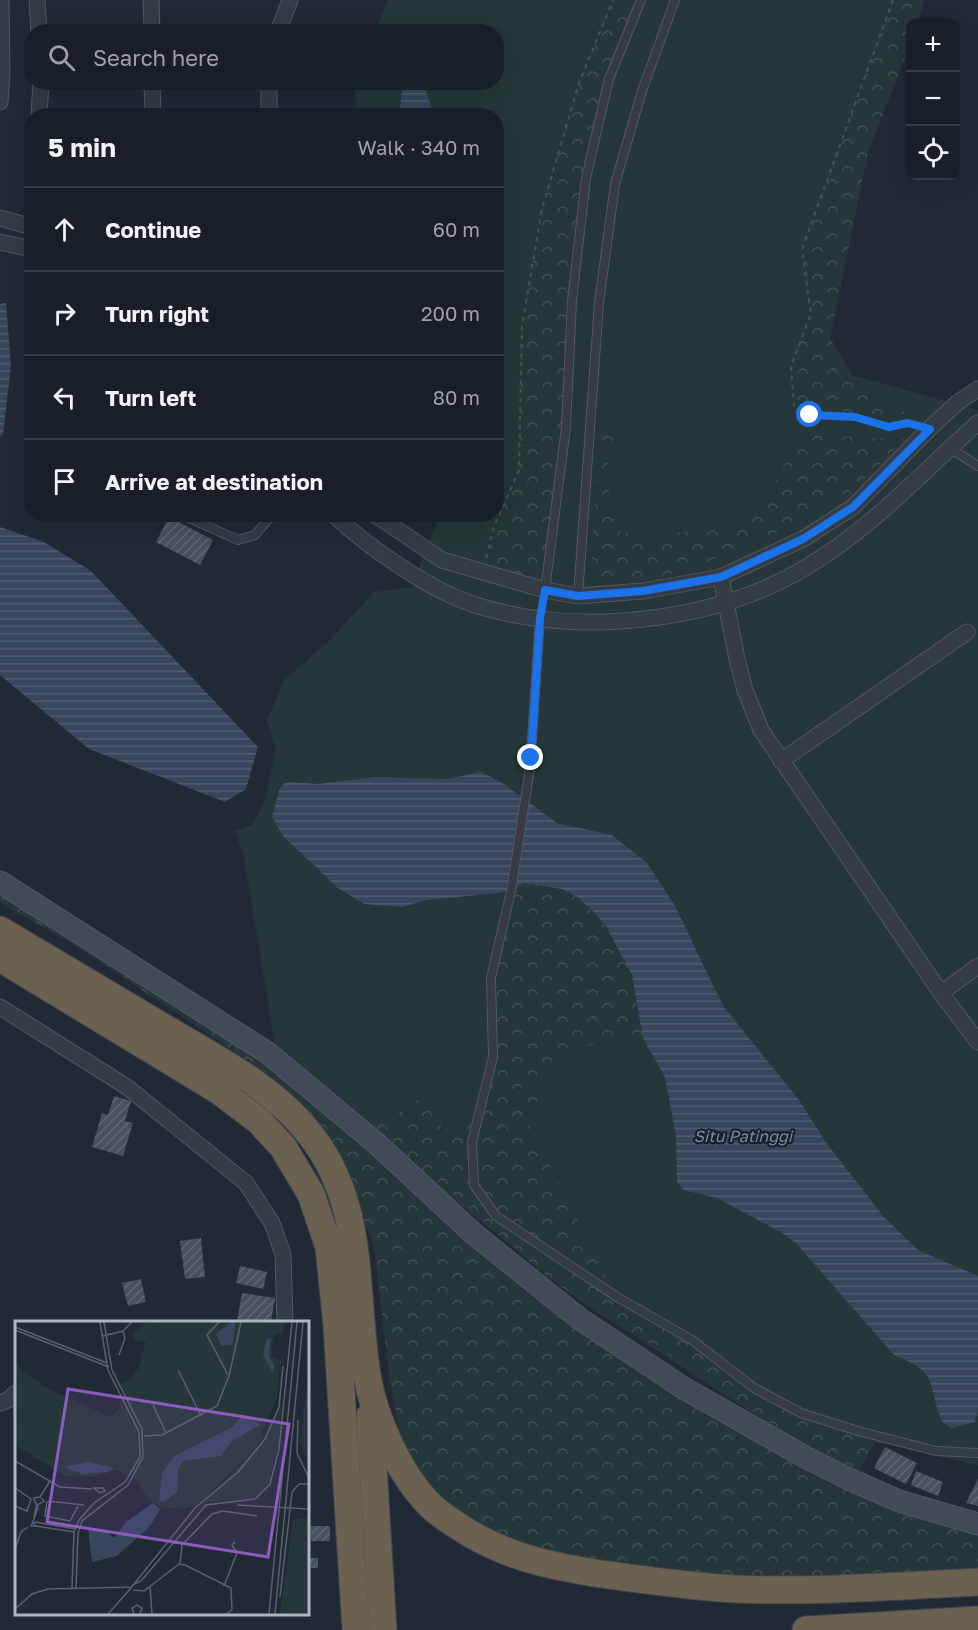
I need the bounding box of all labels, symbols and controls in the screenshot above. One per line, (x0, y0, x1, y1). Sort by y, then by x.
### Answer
map controls (906, 18, 960, 180)
button: + (906, 18, 960, 72)
search box (24, 24, 504, 90)
icon: search (45, 41, 78, 74)
text: Search here (93, 44, 219, 71)
button: − (906, 72, 960, 126)
button: locate (906, 126, 960, 180)
text: 5 min (48, 132, 116, 163)
text: Walk · 340 m (358, 135, 480, 159)
icon: ahead (48, 213, 81, 246)
text: Continue (105, 216, 201, 243)
text: 60 m (433, 217, 480, 241)
icon: right (48, 297, 81, 330)
text: Turn right (105, 300, 209, 327)
text: 200 m (421, 301, 480, 325)
icon: left (48, 381, 81, 414)
text: Turn left (105, 384, 196, 411)
text: 80 m (433, 385, 480, 409)
route start (796, 401, 822, 427)
icon: arrive (48, 465, 81, 498)
text: Arrive at destination (105, 468, 323, 495)
route end (517, 744, 543, 770)
water label: Situ Patinggi (694, 1126, 794, 1146)
inset map (15, 1321, 309, 1615)

